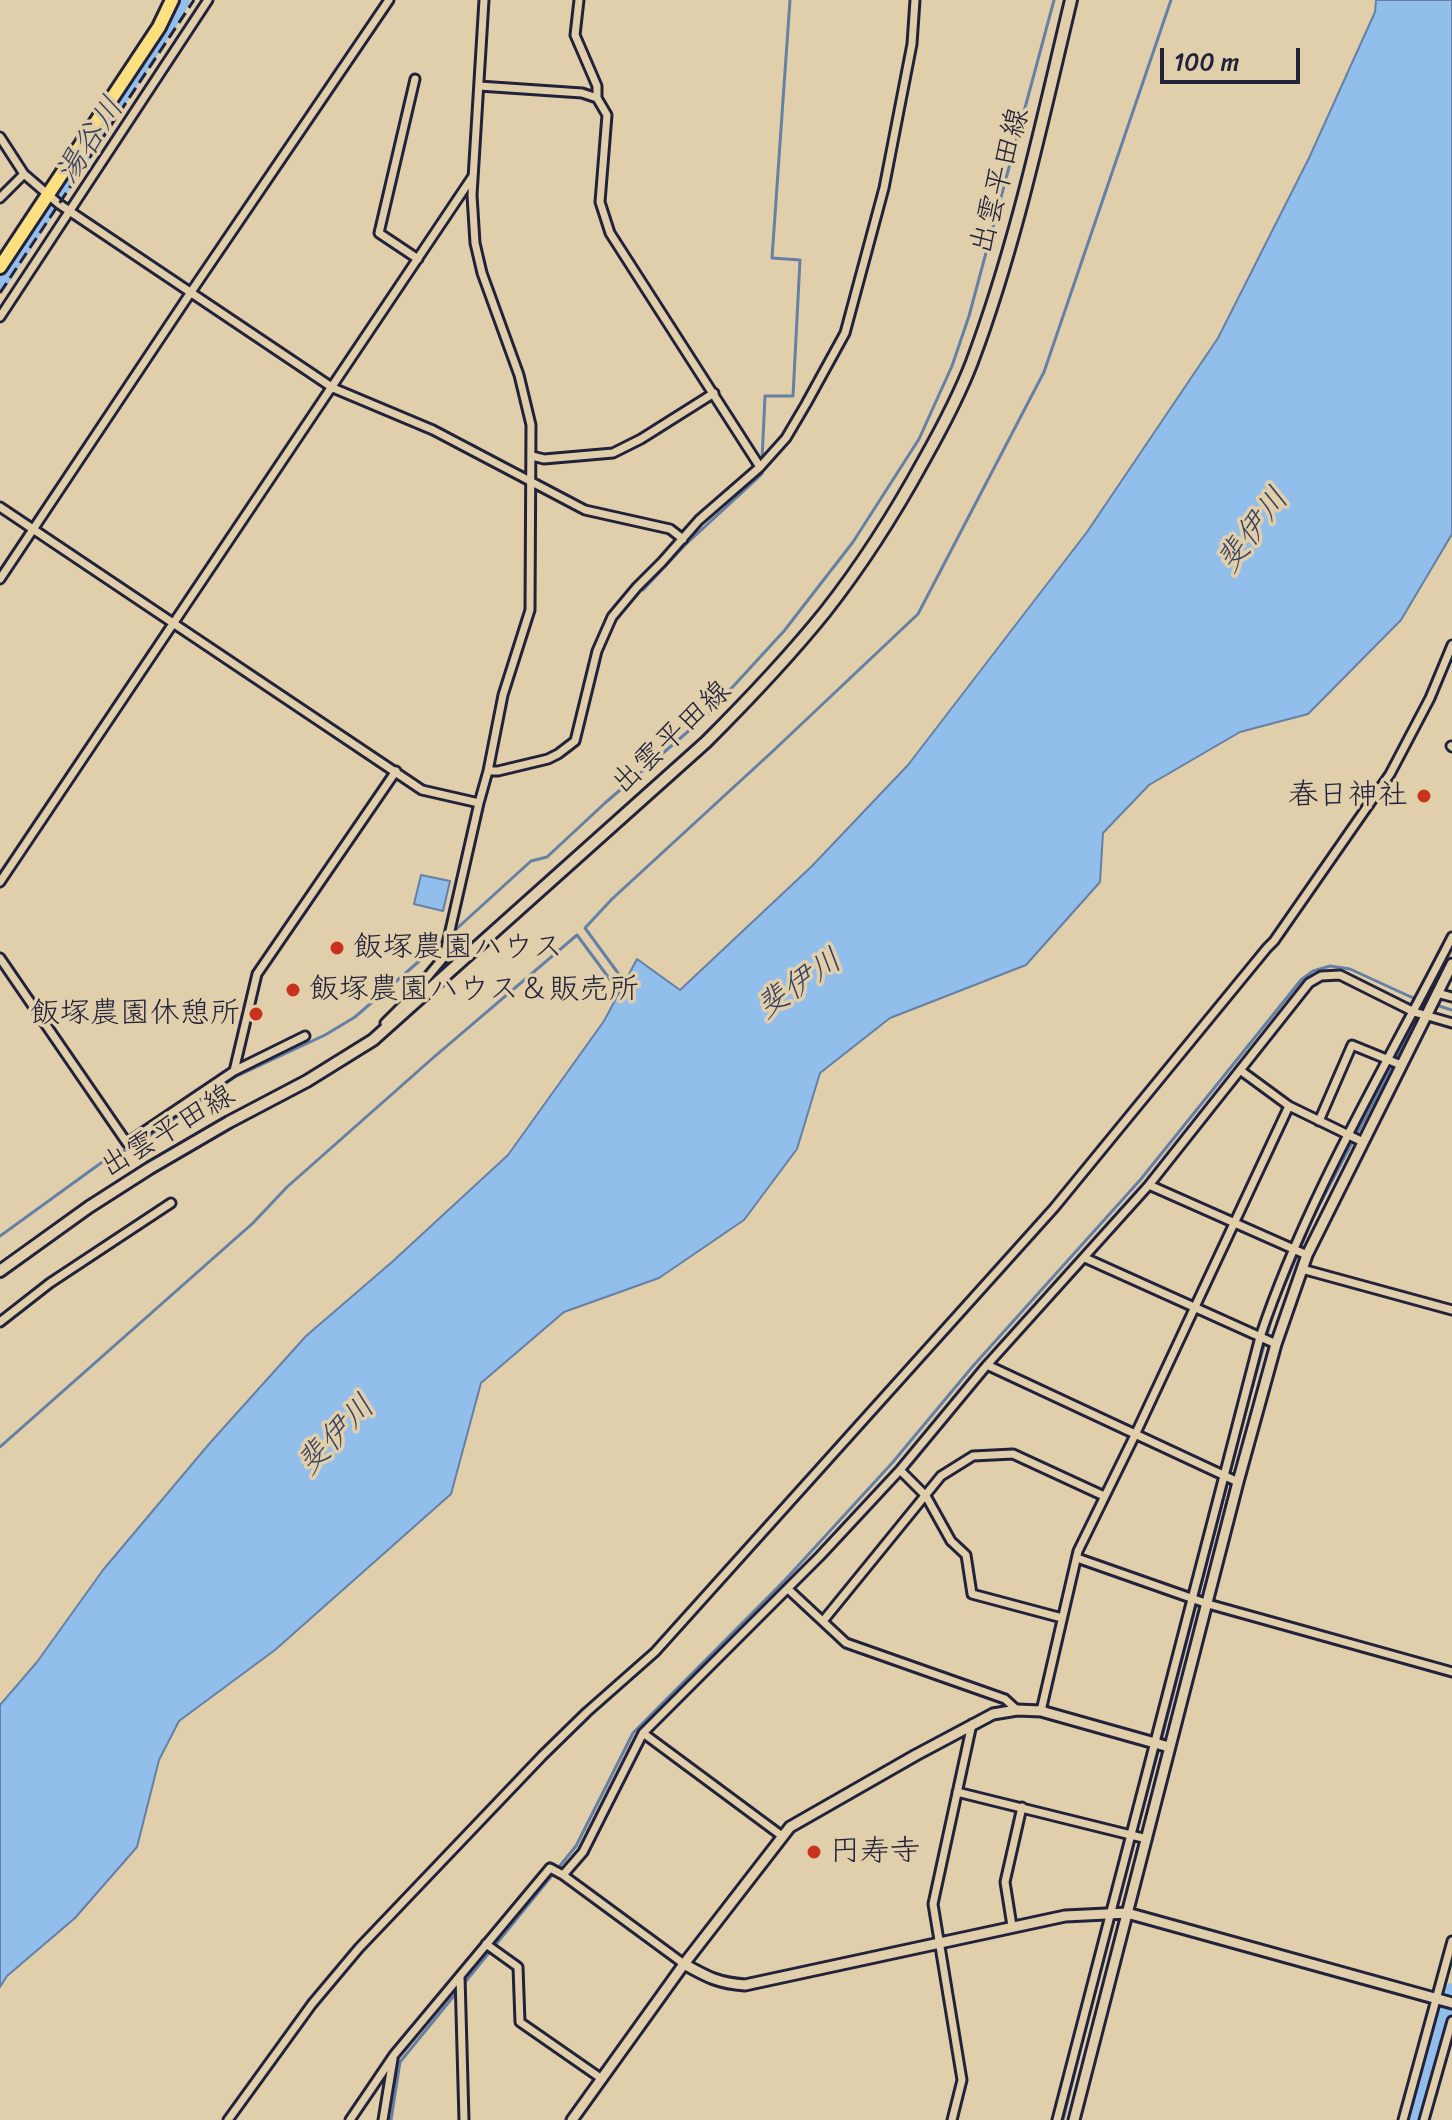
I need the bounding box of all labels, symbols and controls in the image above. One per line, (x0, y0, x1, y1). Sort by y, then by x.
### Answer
scale bar (1164, 32, 1304, 82)
text: 100 m (1174, 41, 1239, 83)
water label: 湯谷川 (49, 90, 133, 192)
street label: 出雲平田線 (964, 104, 1038, 258)
water label: 斐伊川 (1210, 481, 1298, 581)
street label: 出雲平田線 (605, 674, 739, 802)
place label: 春日神社 (1288, 778, 1408, 814)
marker: 春日神社 (1415, 787, 1433, 805)
place label: 飯塚農園ハウス (353, 930, 563, 966)
marker: 飯塚農園ハウス (328, 939, 346, 957)
water label: 斐伊川 (750, 942, 850, 1028)
place label: 飯塚農園ハウス＆販売所 (309, 972, 639, 1008)
marker: 飯塚農園ハウス＆販売所 (284, 981, 302, 999)
place label: 飯塚農園休憩所 (30, 996, 240, 1032)
marker: 飯塚農園休憩所 (247, 1005, 265, 1023)
street label: 出雲平田線 (94, 1078, 242, 1186)
water label: 斐伊川 (290, 1388, 384, 1484)
place label: 円寿寺 (830, 1834, 920, 1870)
marker: 円寿寺 (805, 1843, 823, 1861)

